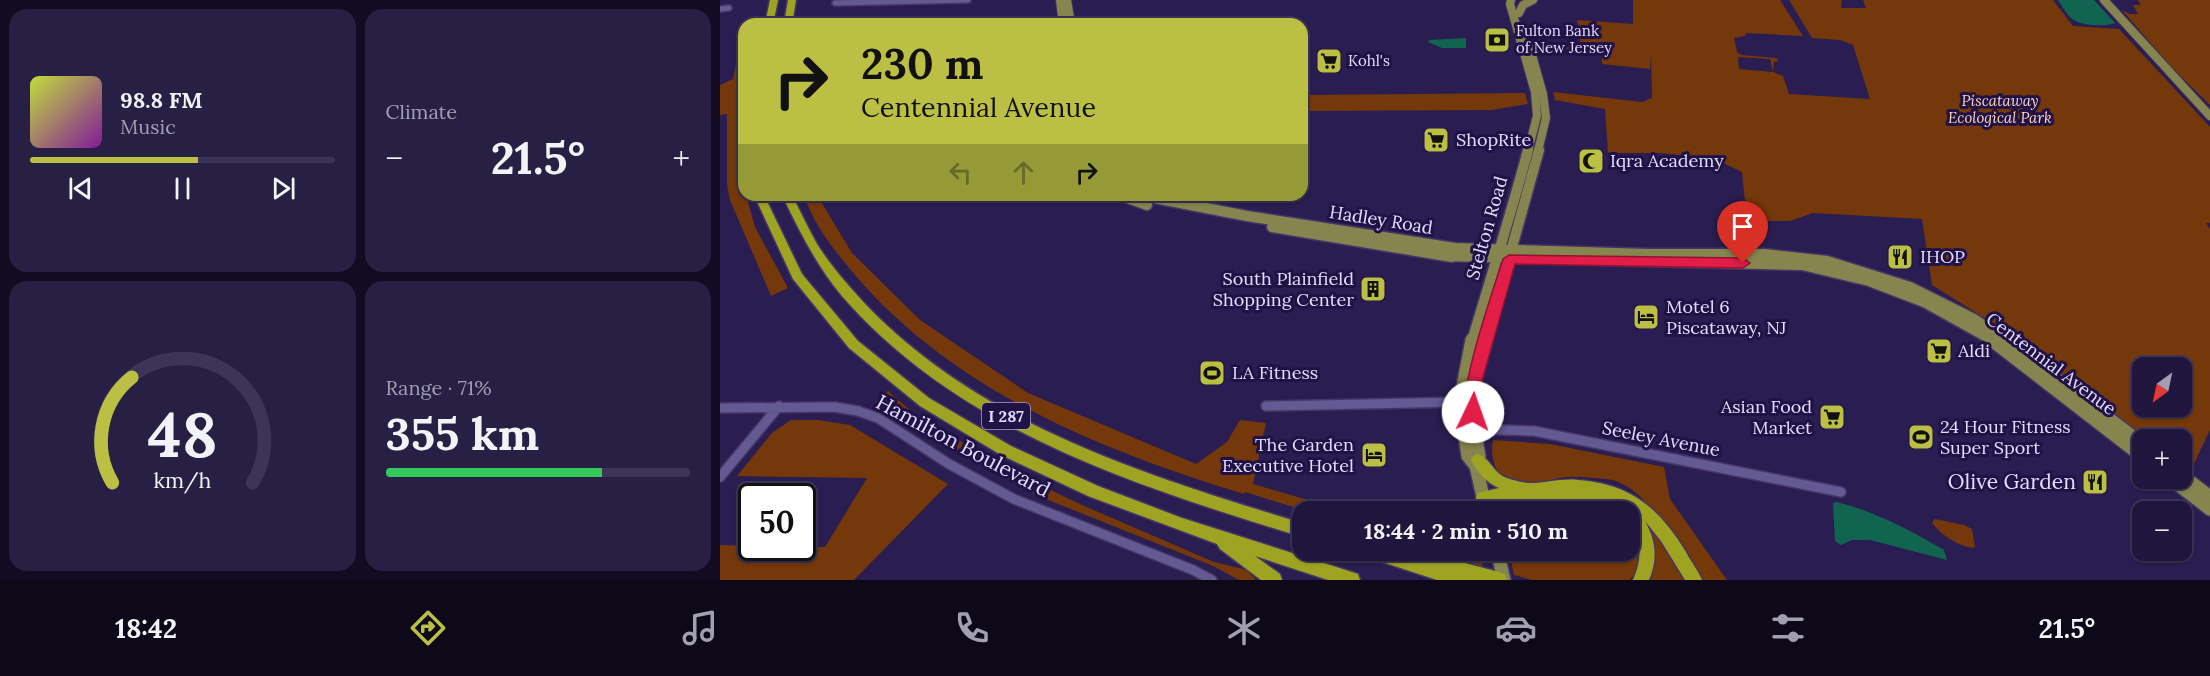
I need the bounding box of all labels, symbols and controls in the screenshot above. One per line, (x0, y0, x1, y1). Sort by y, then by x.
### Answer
place label: Fulton Bank of New Jersey (1516, 21, 1612, 57)
bank icon: Fulton Bank of New Jersey (1482, 25, 1512, 55)
text: 230 m (861, 37, 983, 91)
icon: right (762, 42, 840, 120)
supermarket icon: Kohl's (1314, 46, 1344, 76)
place label: Kohl's (1348, 51, 1390, 70)
text: 98.8 FM (120, 86, 203, 114)
text: Centennial Avenue (861, 90, 1096, 124)
park label: Piscataway Ecological Park (1948, 91, 2052, 127)
text: Climate (386, 99, 457, 124)
text: Music (120, 114, 176, 139)
supermarket icon: ShopRite (1421, 125, 1451, 155)
place label: ShopRite (1456, 128, 1531, 151)
text: 21.5° (491, 129, 585, 186)
text: − (386, 137, 403, 179)
text: + (672, 137, 690, 179)
mosque icon: Iqra Academy (1576, 146, 1606, 176)
place label: Iqra Academy (1610, 149, 1724, 172)
icon: left (944, 156, 977, 189)
icon: ahead (1007, 156, 1040, 189)
icon: right (1070, 156, 1103, 189)
icon: previous (64, 172, 97, 205)
icon: pause (166, 172, 199, 205)
icon: next (267, 172, 300, 205)
street label: Stelton Road (1461, 173, 1512, 282)
street label: Hadley Road (1328, 200, 1435, 239)
pin (1717, 201, 1768, 263)
icon: arrive (1726, 210, 1759, 243)
restaurant icon: IHOP (1885, 242, 1915, 272)
place label: IHOP (1920, 245, 1965, 268)
place label: South Plainfield Shopping Center (1213, 267, 1354, 311)
building icon: South Plainfield Shopping Center (1358, 274, 1388, 304)
place label: Motel 6 Piscataway, NJ (1666, 295, 1787, 339)
hotel icon: Motel 6 Piscataway, NJ (1631, 302, 1661, 332)
street label: Centennial Avenue (1982, 307, 2121, 420)
supermarket icon: Aldi (1924, 336, 1954, 366)
place label: Aldi (1957, 339, 1990, 362)
north arrow (2132, 357, 2192, 417)
map controls (2132, 357, 2192, 561)
sports icon: LA Fitness (1197, 358, 1227, 388)
place label: LA Fitness (1232, 361, 1318, 384)
text: Range · 71% (386, 375, 492, 400)
position arrow (1441, 380, 1505, 444)
street label: Hamilton Boulevard (871, 388, 1055, 503)
text: 48 (147, 394, 217, 474)
place label: Asian Food Market (1720, 395, 1812, 439)
supermarket icon: Asian Food Market (1817, 402, 1847, 432)
road number: I 287 (982, 403, 1030, 429)
text: 355 km (386, 405, 539, 462)
place label: 24 Hour Fitness Super Sport (1940, 415, 2071, 459)
street label: Seeley Avenue (1600, 416, 1722, 461)
sports icon: 24 Hour Fitness Super Sport (1906, 422, 1936, 452)
button: + (2132, 429, 2192, 489)
place label: The Garden Executive Hotel (1222, 433, 1354, 477)
hotel icon: The Garden Executive Hotel (1359, 440, 1389, 470)
text: km/h (153, 466, 211, 494)
restaurant icon: Olive Garden (2080, 467, 2110, 497)
place label: Olive Garden (1948, 468, 2076, 495)
speed limit sign: 50 (738, 483, 816, 561)
button: − (2132, 501, 2192, 561)
text: 18:44 · 2 min · 510 m (1364, 517, 1568, 545)
icon: directions (407, 607, 449, 649)
icon: music (679, 607, 721, 649)
icon: phone (951, 607, 993, 649)
icon: climate (1223, 607, 1265, 649)
icon: car (1495, 607, 1537, 649)
icon: filters (1767, 607, 1809, 649)
text: 18:42 (115, 611, 177, 645)
text: 21.5° (2039, 611, 2095, 645)

